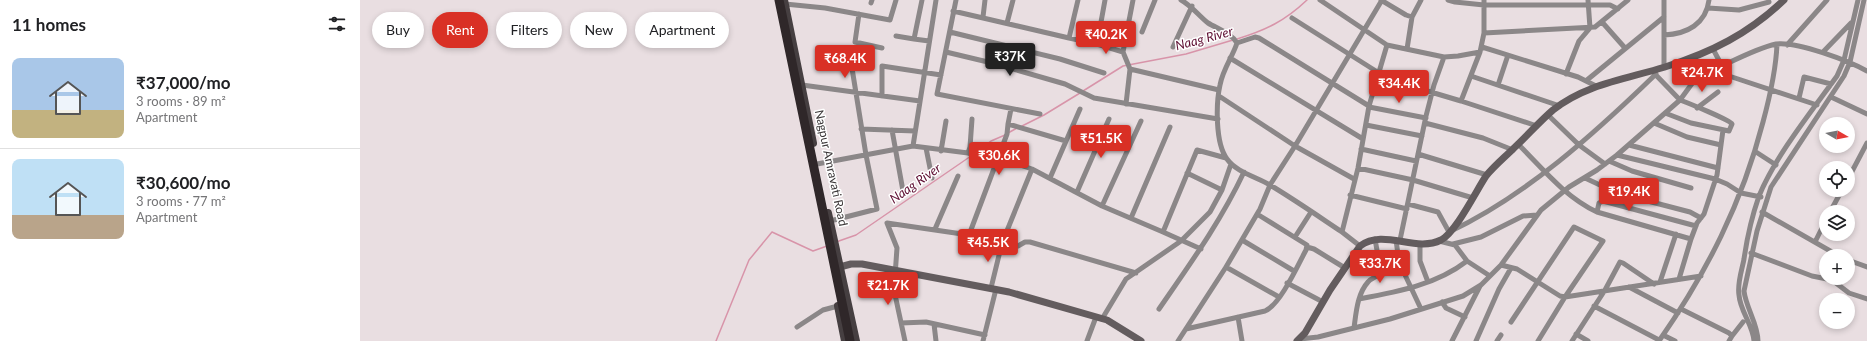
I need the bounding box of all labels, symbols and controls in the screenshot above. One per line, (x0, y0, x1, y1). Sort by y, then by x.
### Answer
chip: Buy (372, 12, 424, 48)
chip: Rent (432, 12, 488, 48)
chip: Filters (496, 12, 562, 48)
chip: New (570, 12, 627, 48)
chip: Apartment (635, 12, 729, 48)
icon: filters (326, 13, 348, 35)
text: 11 homes (12, 14, 86, 35)
pin: ₹40.2K (1073, 21, 1139, 55)
water label: Naag River (1173, 23, 1235, 53)
text: ₹40.2K (1085, 26, 1127, 42)
pin: ₹37K (986, 43, 1034, 77)
pin: ₹68.4K (812, 45, 878, 79)
text: ₹37K (994, 48, 1026, 64)
text: ₹68.4K (824, 50, 866, 66)
pin: ₹24.7K (1669, 59, 1735, 93)
text: ₹24.7K (1681, 64, 1723, 80)
pin: ₹34.4K (1366, 70, 1432, 104)
text: ₹37,000/mo (136, 72, 231, 93)
icon: home (44, 74, 92, 122)
text: ₹34.4K (1378, 75, 1420, 91)
text: 3 rooms · 89 m² (136, 93, 226, 109)
street label: Nagpur Amravati Road (812, 108, 851, 227)
text: Apartment (136, 109, 197, 125)
north arrow (1819, 117, 1855, 153)
map controls (1819, 117, 1855, 329)
pin: ₹51.5K (1068, 125, 1134, 159)
text: ₹51.5K (1080, 130, 1122, 146)
pin: ₹30.6K (966, 142, 1032, 176)
text: ₹30.6K (978, 147, 1020, 163)
water label: Naag River (886, 159, 944, 206)
button: locate (1819, 161, 1855, 197)
text: ₹30,600/mo (136, 172, 231, 193)
icon: home (44, 175, 92, 223)
pin: ₹19.4K (1596, 178, 1662, 212)
text: ₹19.4K (1608, 183, 1650, 199)
text: 3 rooms · 77 m² (136, 193, 226, 209)
button: layers (1819, 205, 1855, 241)
text: Apartment (136, 209, 197, 225)
pin: ₹45.5K (955, 229, 1021, 263)
text: ₹45.5K (967, 234, 1009, 250)
button: + (1819, 249, 1855, 285)
pin: ₹33.7K (1347, 250, 1413, 284)
text: ₹33.7K (1359, 255, 1401, 271)
pin: ₹21.7K (855, 272, 921, 306)
text: ₹21.7K (867, 277, 909, 293)
button: − (1819, 293, 1855, 329)

